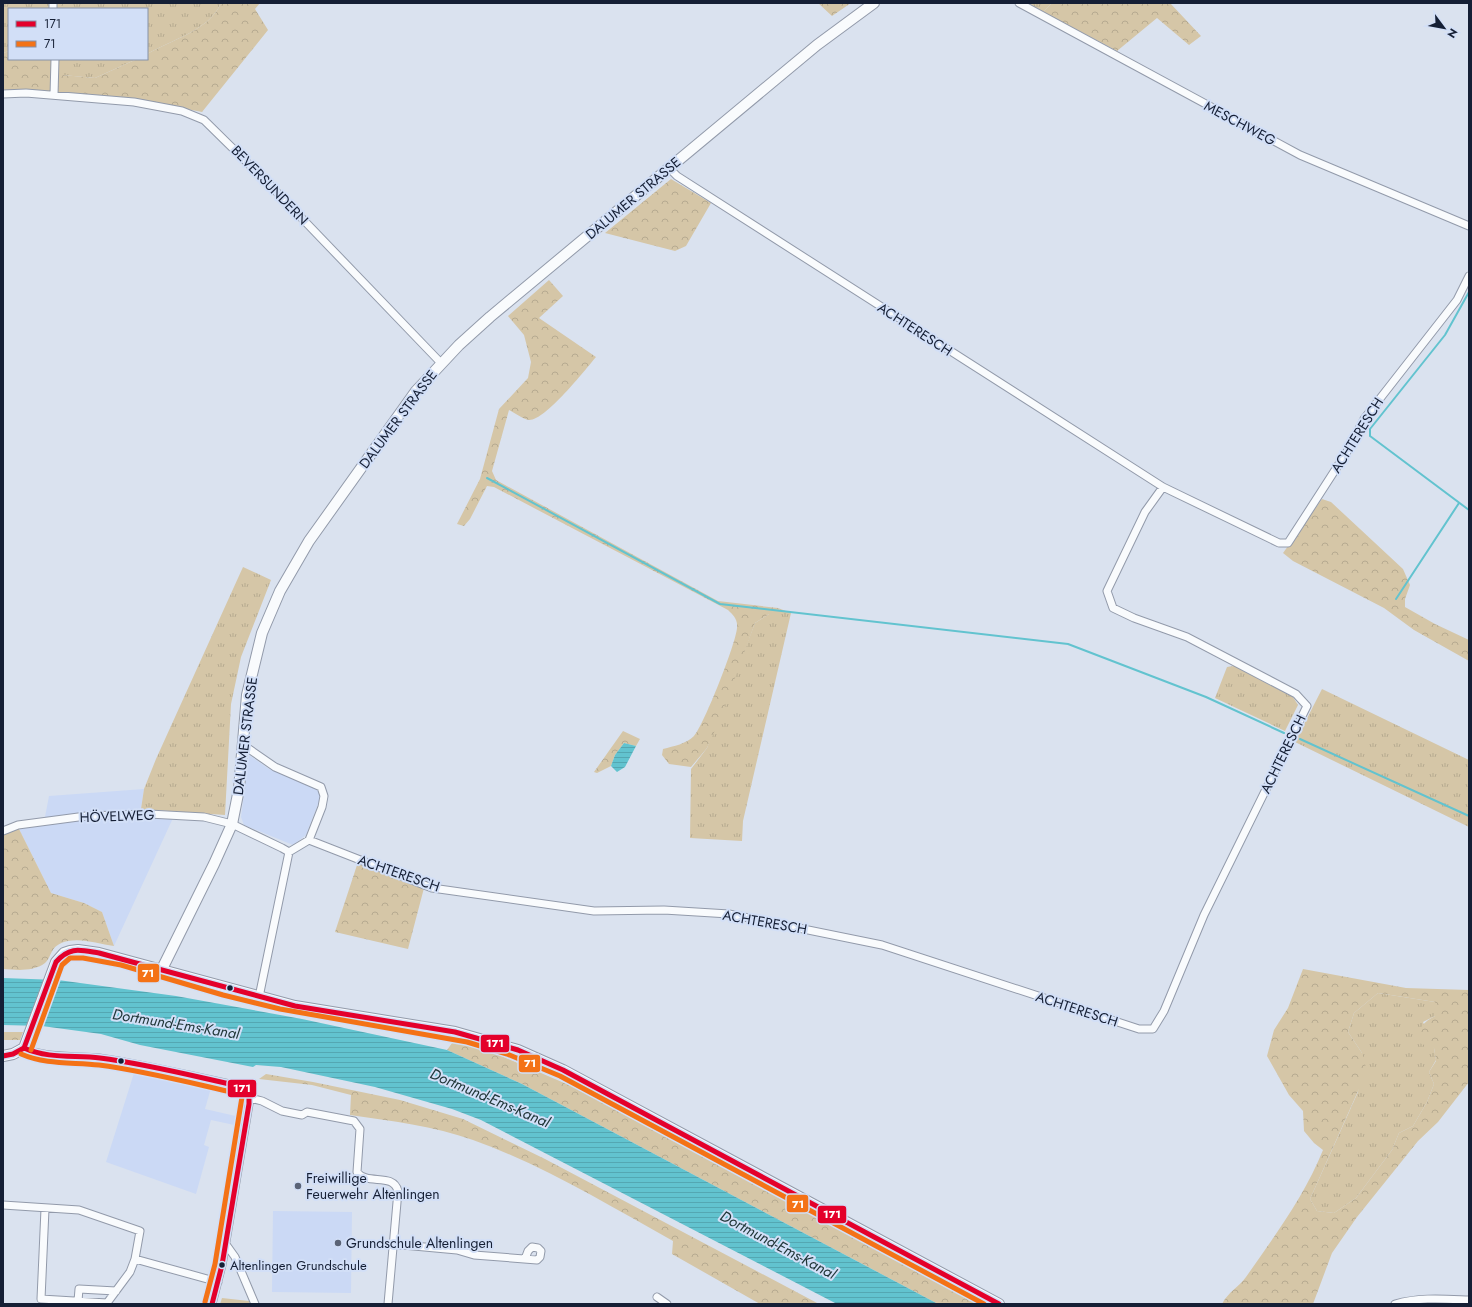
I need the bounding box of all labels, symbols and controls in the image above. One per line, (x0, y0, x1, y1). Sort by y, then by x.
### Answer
legend (8, 8, 148, 60)
north arrow (1424, 8, 1464, 48)
text: 171 (44, 15, 61, 33)
text: N (1443, 25, 1462, 41)
text: 71 (44, 35, 56, 53)
street label: MESCHWEG (1201, 96, 1280, 150)
street label: BEVERSUNDERN (227, 141, 313, 229)
street label: DALUMER STRASSE (581, 152, 685, 244)
street label: ACHTERESCH (874, 297, 956, 361)
street label: DALUMER STRASSE (354, 366, 442, 472)
street label: ACHTERESCH (1326, 393, 1388, 477)
street label: DALUMER STRASSE (228, 676, 262, 796)
street label: ACHTERESCH (1255, 711, 1311, 797)
street label: HÖVELWEG (79, 805, 155, 827)
street label: ACHTERESCH (355, 850, 443, 896)
street label: ACHTERESCH (721, 905, 809, 939)
line badge: 71 (137, 963, 160, 983)
text: 71 (142, 965, 154, 981)
unlabelled marker (225, 983, 235, 993)
street label: ACHTERESCH (1033, 986, 1121, 1032)
water label: Dortmund-Ems-Kanal (111, 1003, 242, 1045)
line badge: 171 (480, 1034, 510, 1053)
text: 171 (486, 1035, 504, 1051)
line badge: 71 (518, 1054, 541, 1073)
text: 71 (524, 1055, 536, 1071)
unlabelled marker (116, 1056, 126, 1066)
water label: Dortmund-Ems-Kanal (427, 1063, 554, 1133)
line badge: 171 (227, 1079, 257, 1098)
text: 171 (233, 1080, 251, 1096)
place label: Freiwillige Feuerwehr Altenlingen (306, 1168, 440, 1204)
marker: Freiwillige Feuerwehr Altenlingen (293, 1181, 303, 1191)
line badge: 71 (786, 1194, 809, 1213)
text: 71 (792, 1196, 804, 1212)
water label: Dortmund-Ems-Kanal (716, 1205, 840, 1285)
line badge: 171 (817, 1205, 847, 1224)
text: 171 (823, 1206, 841, 1222)
place label: Grundschule Altenlingen (346, 1233, 493, 1253)
marker: Grundschule Altenlingen (333, 1238, 343, 1248)
place label: Altenlingen Grundschule (230, 1256, 367, 1275)
marker: Altenlingen Grundschule (217, 1260, 227, 1270)

